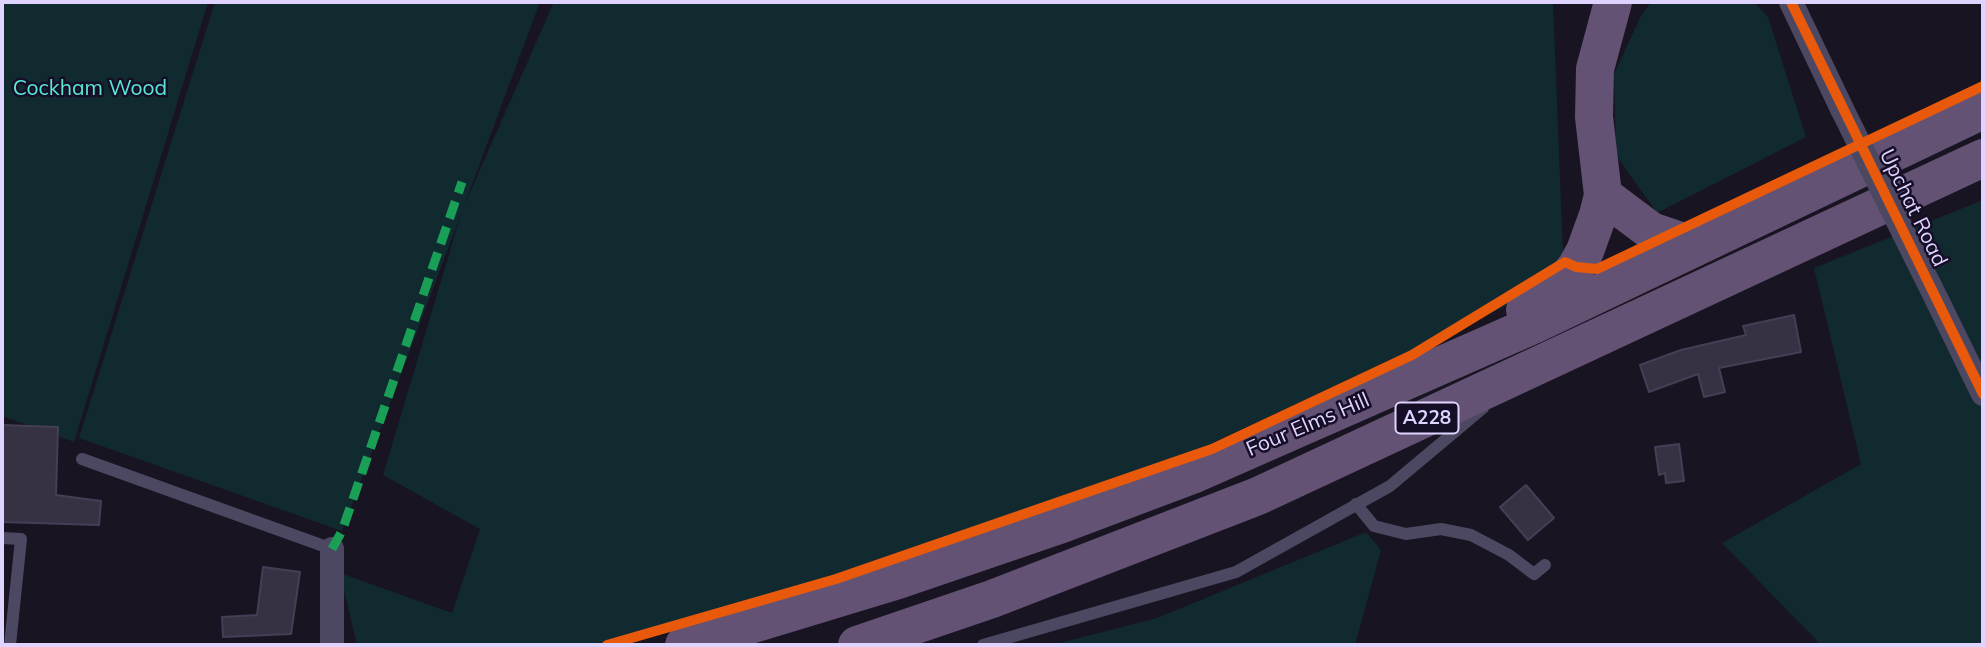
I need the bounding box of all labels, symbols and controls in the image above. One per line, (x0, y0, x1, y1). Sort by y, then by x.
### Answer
park label: Cockham Wood (13, 76, 167, 102)
street label: Upchat Road (1874, 145, 1952, 271)
street label: Four Elms Hill (1243, 388, 1373, 462)
road number: A228 (1396, 402, 1458, 434)

